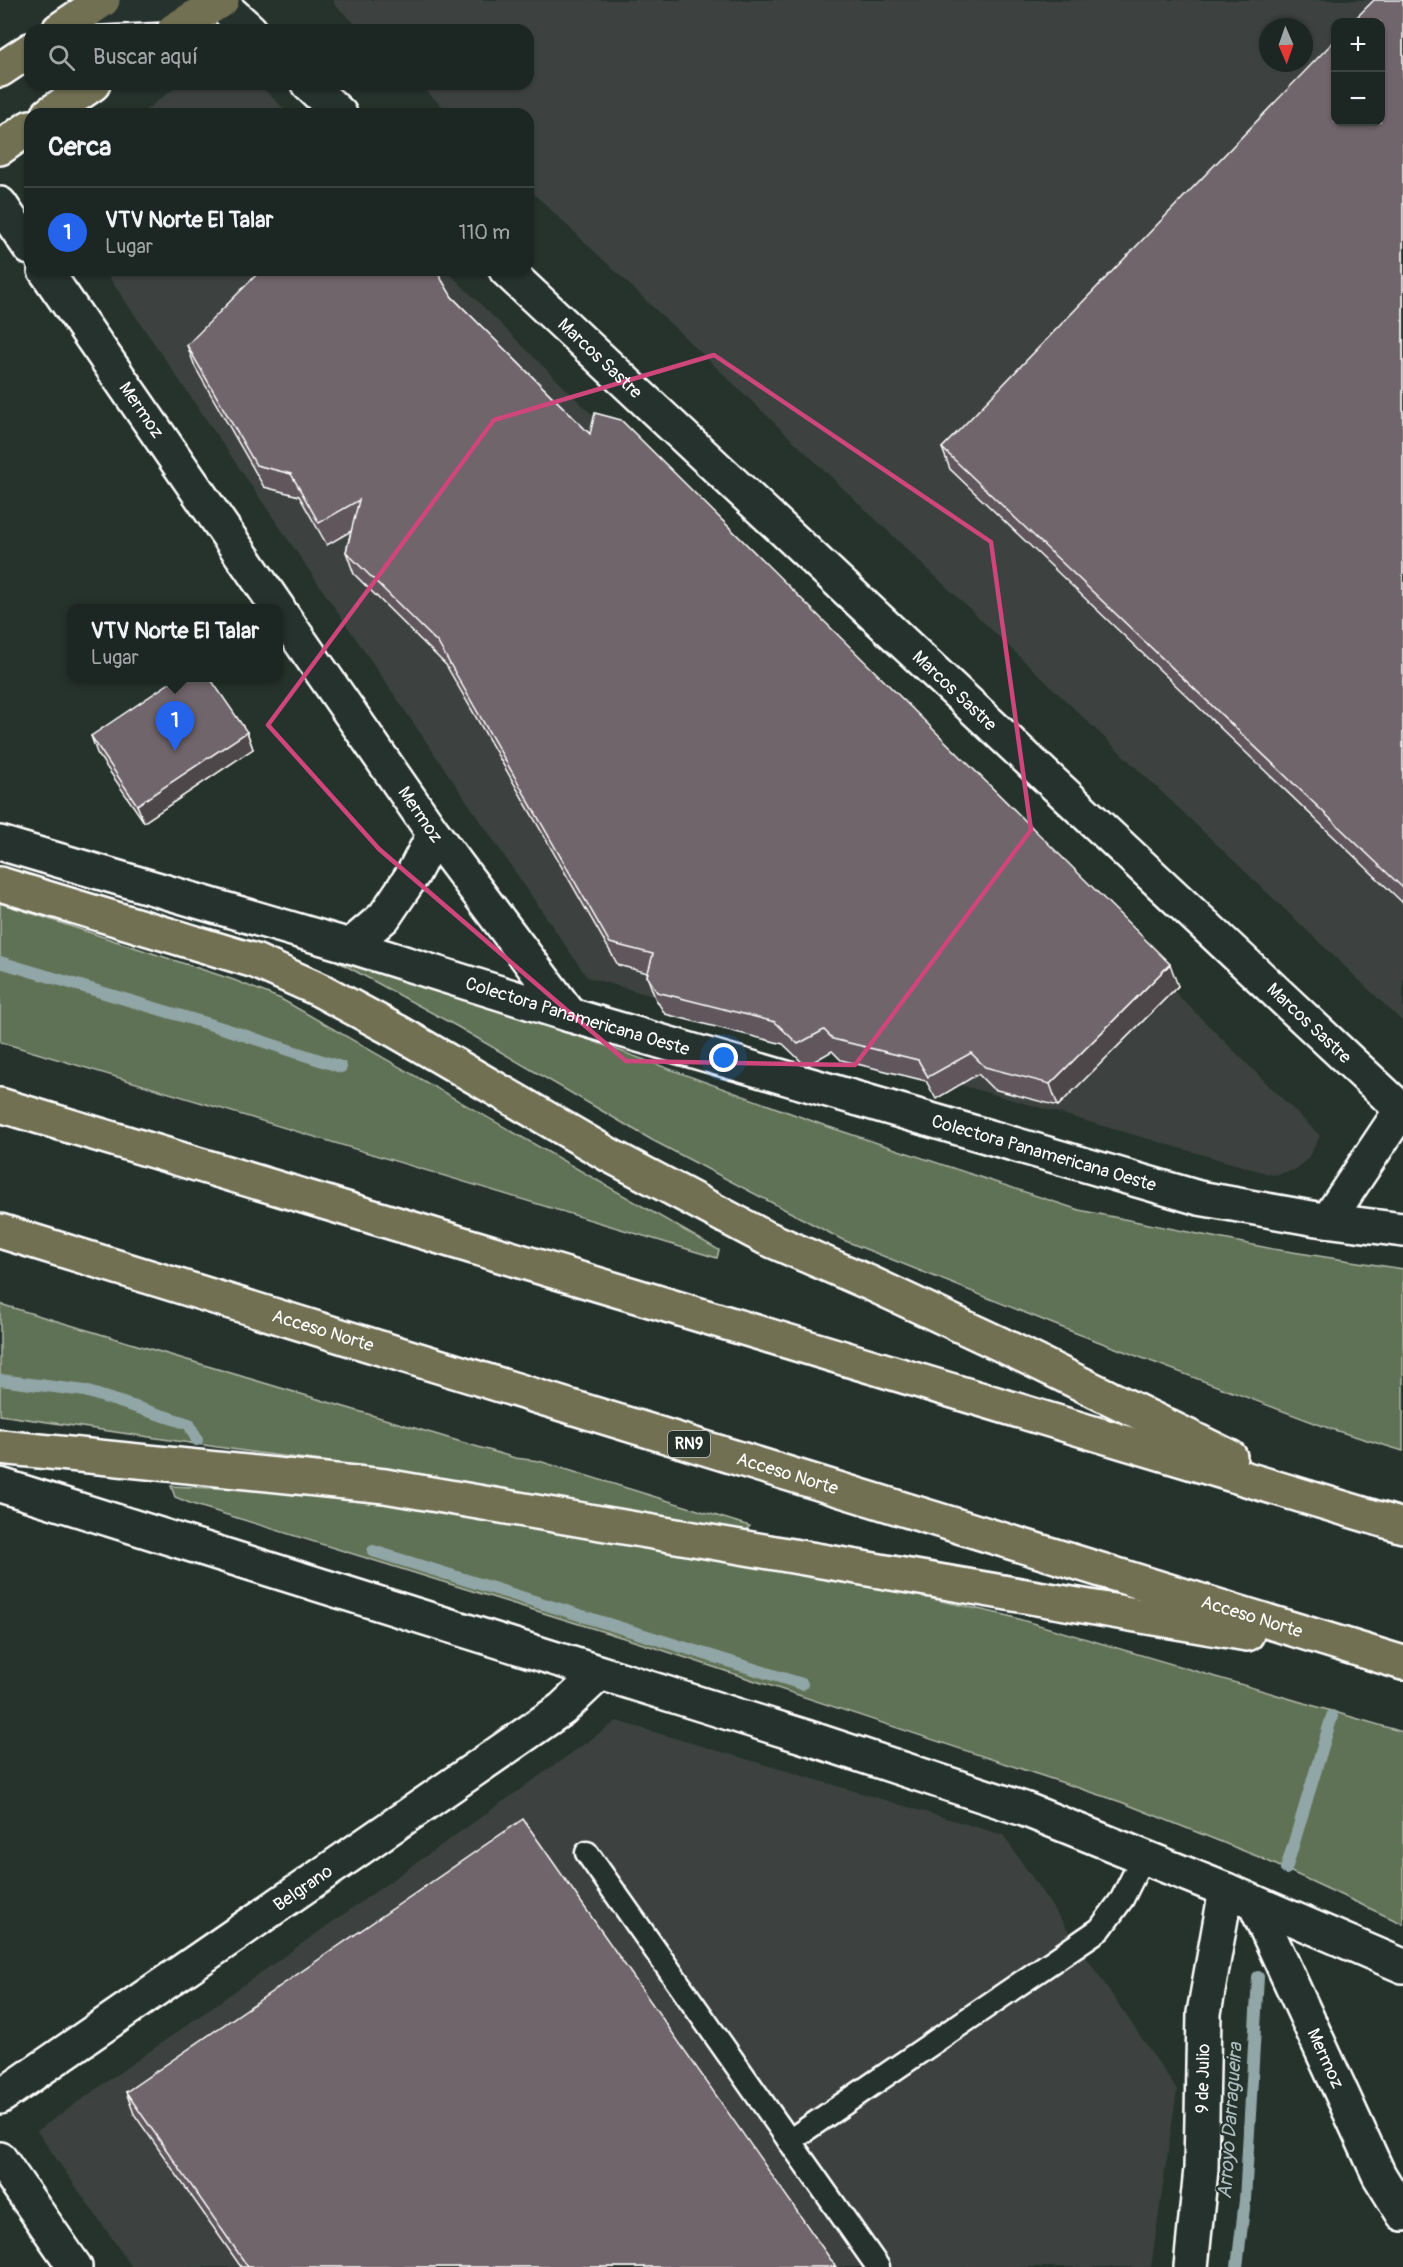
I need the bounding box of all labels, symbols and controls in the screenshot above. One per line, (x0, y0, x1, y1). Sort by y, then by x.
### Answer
north arrow (1259, 18, 1313, 72)
map controls (1331, 18, 1385, 126)
button: + (1331, 18, 1385, 72)
search box (24, 24, 534, 90)
icon: search (45, 41, 78, 74)
text: Buscar aquí (93, 43, 198, 71)
button: − (1331, 72, 1385, 126)
text: Cerca (48, 131, 111, 163)
text: VTV Norte El Talar (105, 206, 273, 234)
text: 1 (64, 220, 71, 245)
text: 110 m (459, 220, 510, 245)
text: Lugar (105, 234, 153, 259)
street label: Marcos Sastre (553, 313, 647, 404)
street label: Mermoz (114, 377, 169, 443)
popup (67, 604, 283, 682)
text: VTV Norte El Talar (91, 617, 259, 645)
text: Lugar (91, 645, 139, 670)
street label: Marcos Sastre (907, 645, 1002, 736)
pin: 1 (156, 702, 195, 751)
street label: Mermoz (393, 782, 448, 847)
street label: Colectora Panamericana Oeste (463, 971, 692, 1061)
street label: Marcos Sastre (1262, 978, 1356, 1068)
your location (709, 1043, 738, 1072)
street label: Colectora Panamericana Oeste (929, 1109, 1159, 1196)
street label: Acceso Norte (270, 1304, 377, 1357)
road number: RN9 (668, 1431, 710, 1457)
street label: Acceso Norte (734, 1447, 841, 1500)
street label: Acceso Norte (1198, 1590, 1306, 1643)
street label: Belgrano (269, 1859, 337, 1916)
street label: Mermoz (1302, 2025, 1349, 2092)
water label: Arroyo Darragueira (1212, 2040, 1248, 2200)
street label: 9 de Julio (1191, 2043, 1215, 2114)

